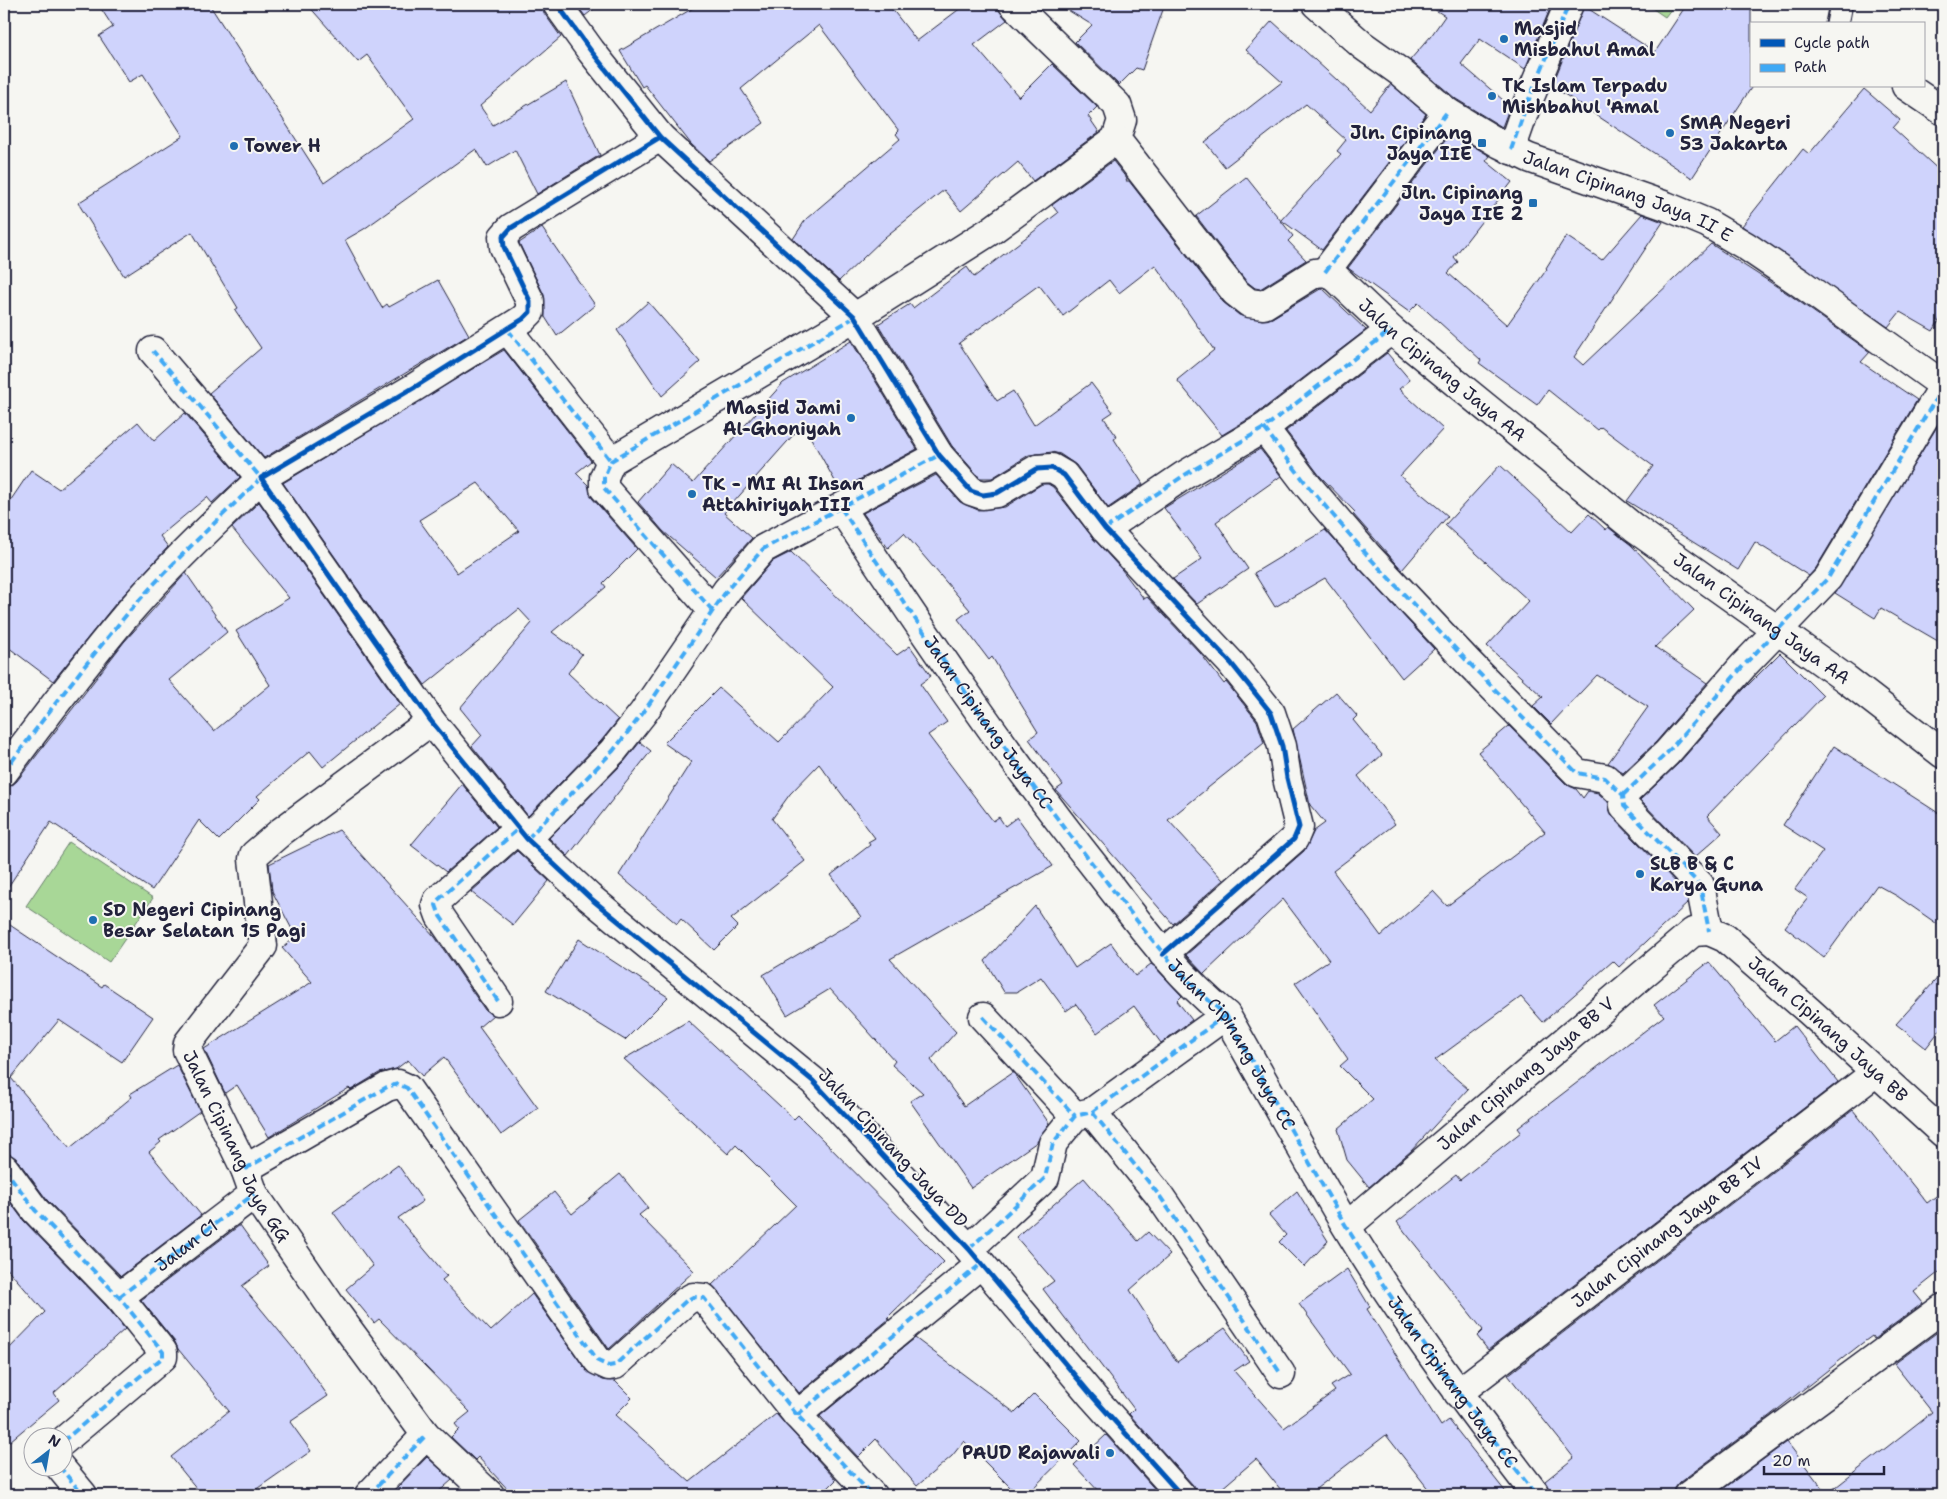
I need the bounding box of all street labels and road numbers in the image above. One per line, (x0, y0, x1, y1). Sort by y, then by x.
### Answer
street label: Jalan Cipinang Jaya II E (1519, 145, 1737, 248)
street label: Jalan Cipinang Jaya AA (1353, 293, 1531, 447)
street label: Jalan Cipinang Jaya AA (1668, 548, 1855, 690)
street label: Jalan Cipinang Jaya CC (918, 631, 1058, 814)
street label: Jalan Cipinang Jaya BB (1743, 951, 1913, 1107)
street label: Jalan Cipinang Jaya CC (1162, 954, 1301, 1135)
street label: Jalan Cipinang Jaya BB V (1432, 992, 1620, 1156)
street label: Jalan Cipinang Jaya GG (177, 1047, 296, 1247)
street label: Jalan Cipinang Jaya DD (813, 1063, 973, 1233)
street label: Jalan Cipinang Jaya BB IV (1567, 1151, 1768, 1313)
street label: Jalan C1 (150, 1214, 223, 1277)
street label: Jalan Cipinang Jaya CC (1382, 1291, 1523, 1473)

